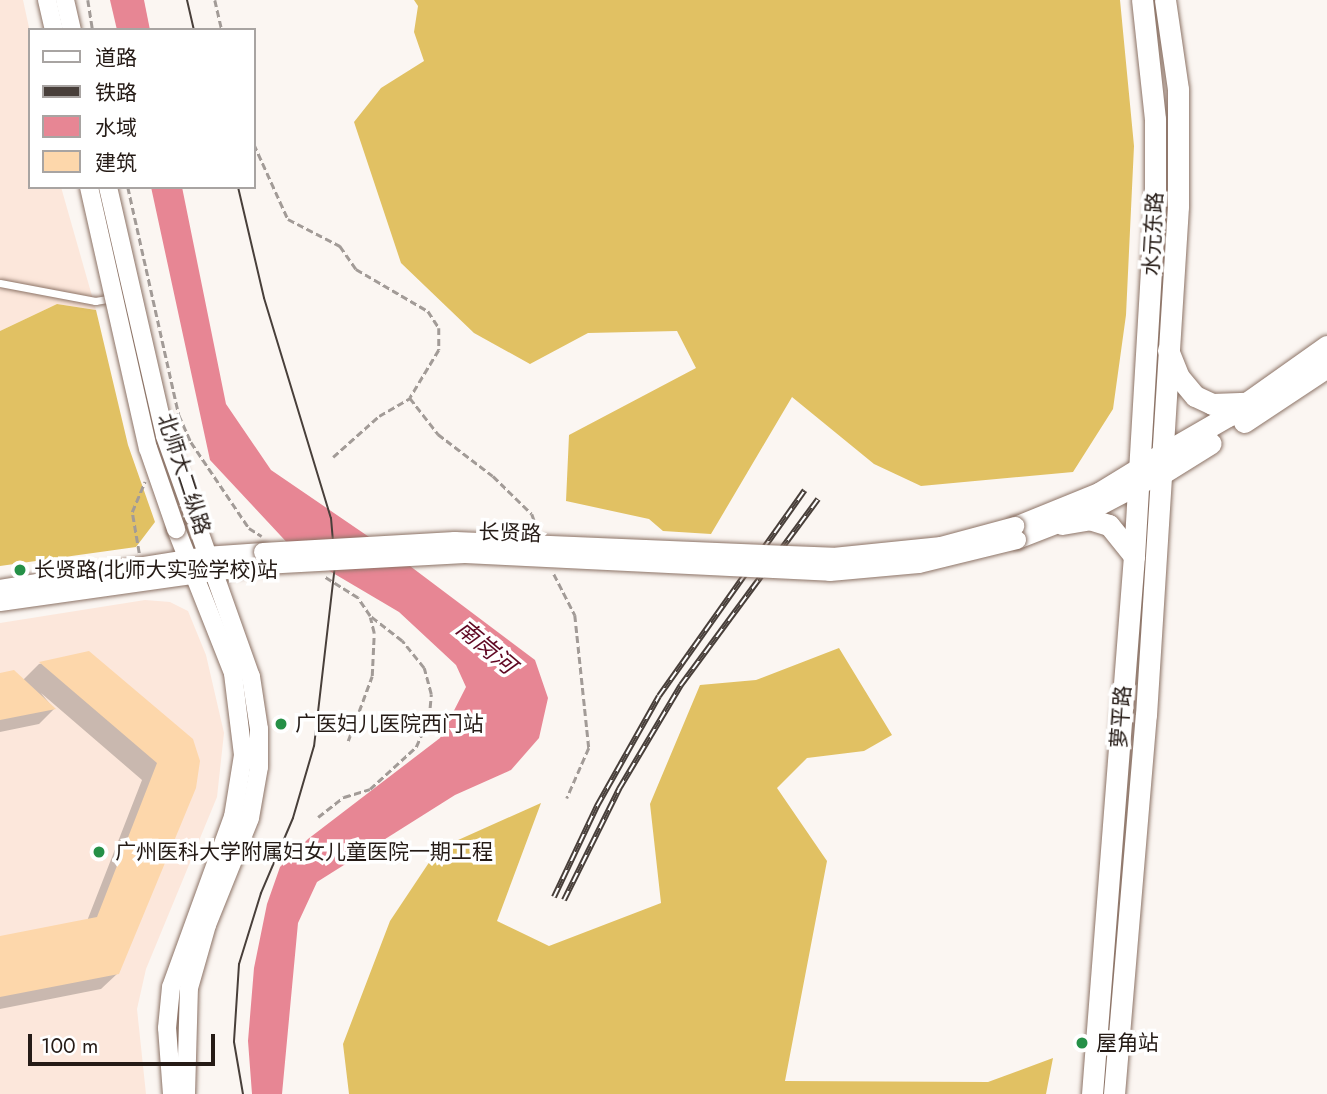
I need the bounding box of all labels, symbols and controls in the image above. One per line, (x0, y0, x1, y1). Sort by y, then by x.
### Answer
legend (28, 28, 256, 189)
text: 道路 (95, 43, 137, 73)
text: 铁路 (95, 78, 137, 108)
text: 水域 (95, 113, 137, 143)
text: 建筑 (95, 148, 137, 178)
street label: 水元东路 (1138, 191, 1168, 277)
street label: 北师大二纵路 (153, 410, 215, 538)
street label: 长贤路 (478, 519, 542, 547)
place label: 长贤路(北师大实验学校)站 (34, 557, 278, 583)
marker: 长贤路(北师大实验学校)站 (12, 562, 28, 578)
water label: 南岗河 (451, 614, 521, 680)
street label: 萝平路 (1106, 685, 1136, 749)
place label: 广医妇儿医院西门站 (295, 711, 484, 737)
marker: 广医妇儿医院西门站 (273, 716, 289, 732)
place label: 广州医科大学附属妇女儿童医院一期工程 (115, 839, 493, 865)
marker: 广州医科大学附属妇女儿童医院一期工程 (89, 842, 109, 862)
scale bar (32, 1020, 219, 1064)
place label: 屋角站 (1096, 1030, 1159, 1056)
text: 100 m (41, 1031, 98, 1061)
marker: 屋角站 (1074, 1035, 1090, 1051)

